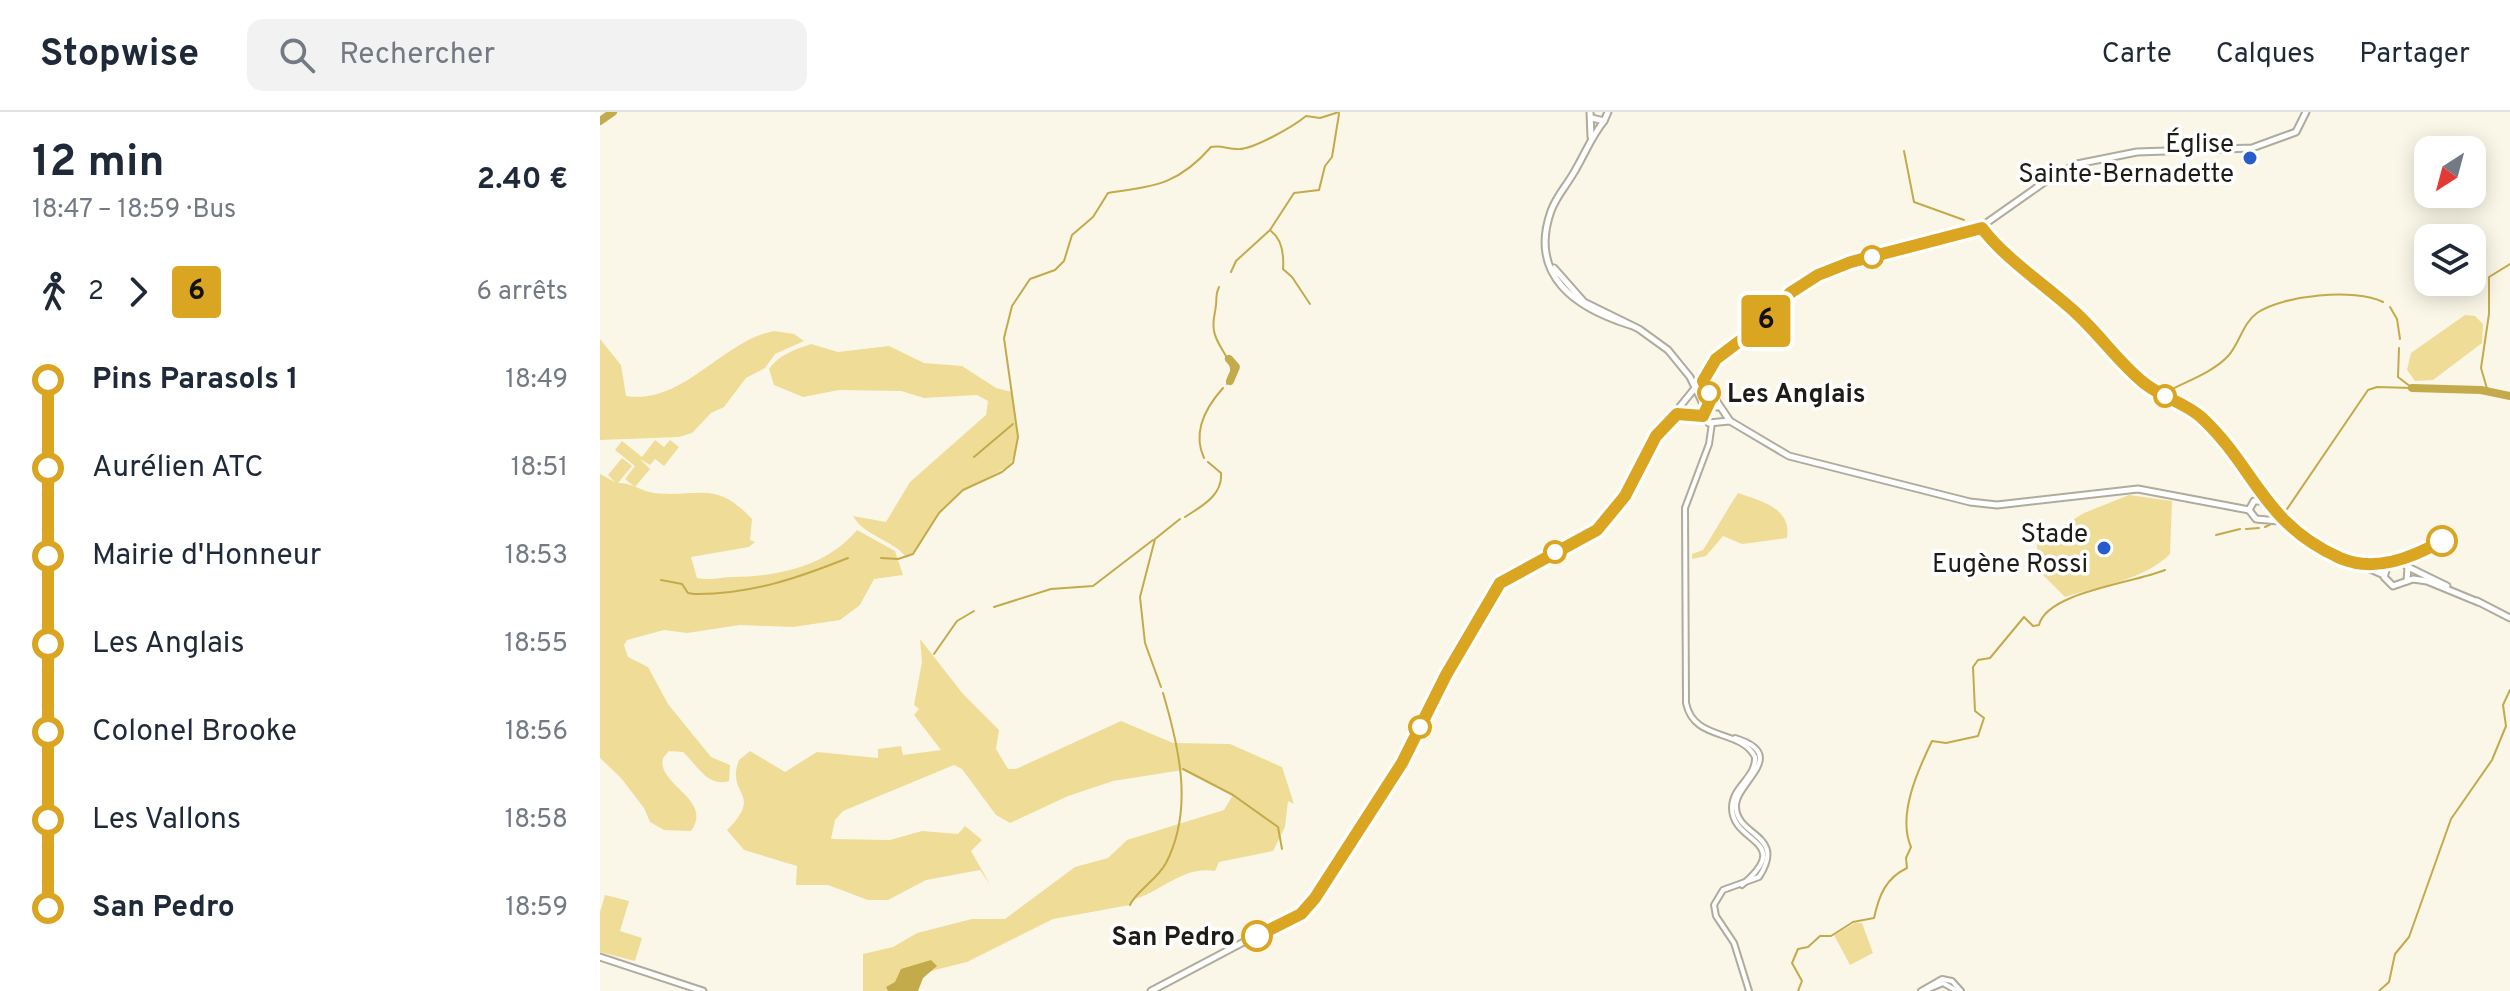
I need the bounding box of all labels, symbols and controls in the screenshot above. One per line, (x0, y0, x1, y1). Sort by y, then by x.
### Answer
search box (247, 19, 807, 91)
text: Stopwise (40, 31, 199, 80)
icon: search (275, 33, 319, 77)
text: Rechercher (339, 37, 495, 74)
text: Carte (2102, 37, 2172, 73)
text: Calques (2216, 37, 2315, 73)
text: Partager (2359, 37, 2470, 73)
place label: Église Sainte-Bernadette (2018, 127, 2234, 192)
text: 12 min (32, 136, 165, 192)
north arrow (2414, 136, 2486, 208)
map controls (2414, 136, 2486, 296)
marker: Église Sainte-Bernadette (2241, 149, 2259, 167)
text: 2.40 € (477, 162, 568, 199)
text: 18:47 – 18:59 · Bus (32, 194, 236, 227)
button: layers (2414, 224, 2486, 296)
unlabelled marker (1861, 246, 1883, 268)
icon: walk (32, 270, 76, 314)
icon: forward (116, 270, 160, 314)
text: 6 (188, 274, 205, 310)
text: 2 (88, 276, 104, 309)
text: 6 arrêts (476, 276, 568, 309)
line badge: 6 (1740, 295, 1792, 347)
text: 6 (1757, 303, 1775, 339)
text: Pins Parasols 1 (92, 362, 298, 399)
text: 18:49 (505, 364, 568, 397)
place label: Les Anglais (1727, 379, 1866, 412)
marker: Les Anglais (1698, 382, 1720, 404)
unlabelled marker (2154, 385, 2176, 407)
text: Aurélien ATC (92, 450, 264, 487)
text: 18:51 (511, 452, 568, 485)
place label: Stade Eugène Rossi (1932, 519, 2088, 582)
unlabelled marker (2427, 526, 2457, 556)
text: Mairie d'Honneur (92, 538, 321, 575)
marker: Stade Eugène Rossi (2095, 539, 2113, 557)
text: 18:53 (505, 540, 568, 573)
unlabelled marker (1544, 541, 1566, 563)
text: Les Anglais (92, 626, 244, 663)
text: 18:55 (504, 628, 568, 661)
text: Colonel Brooke (92, 714, 297, 751)
text: 18:56 (505, 716, 568, 749)
unlabelled marker (1409, 716, 1431, 738)
text: Les Vallons (92, 802, 241, 839)
text: 18:58 (505, 804, 568, 837)
text: San Pedro (92, 890, 235, 927)
text: 18:59 (505, 892, 568, 925)
marker: San Pedro (1242, 921, 1272, 951)
place label: San Pedro (1111, 922, 1235, 955)

